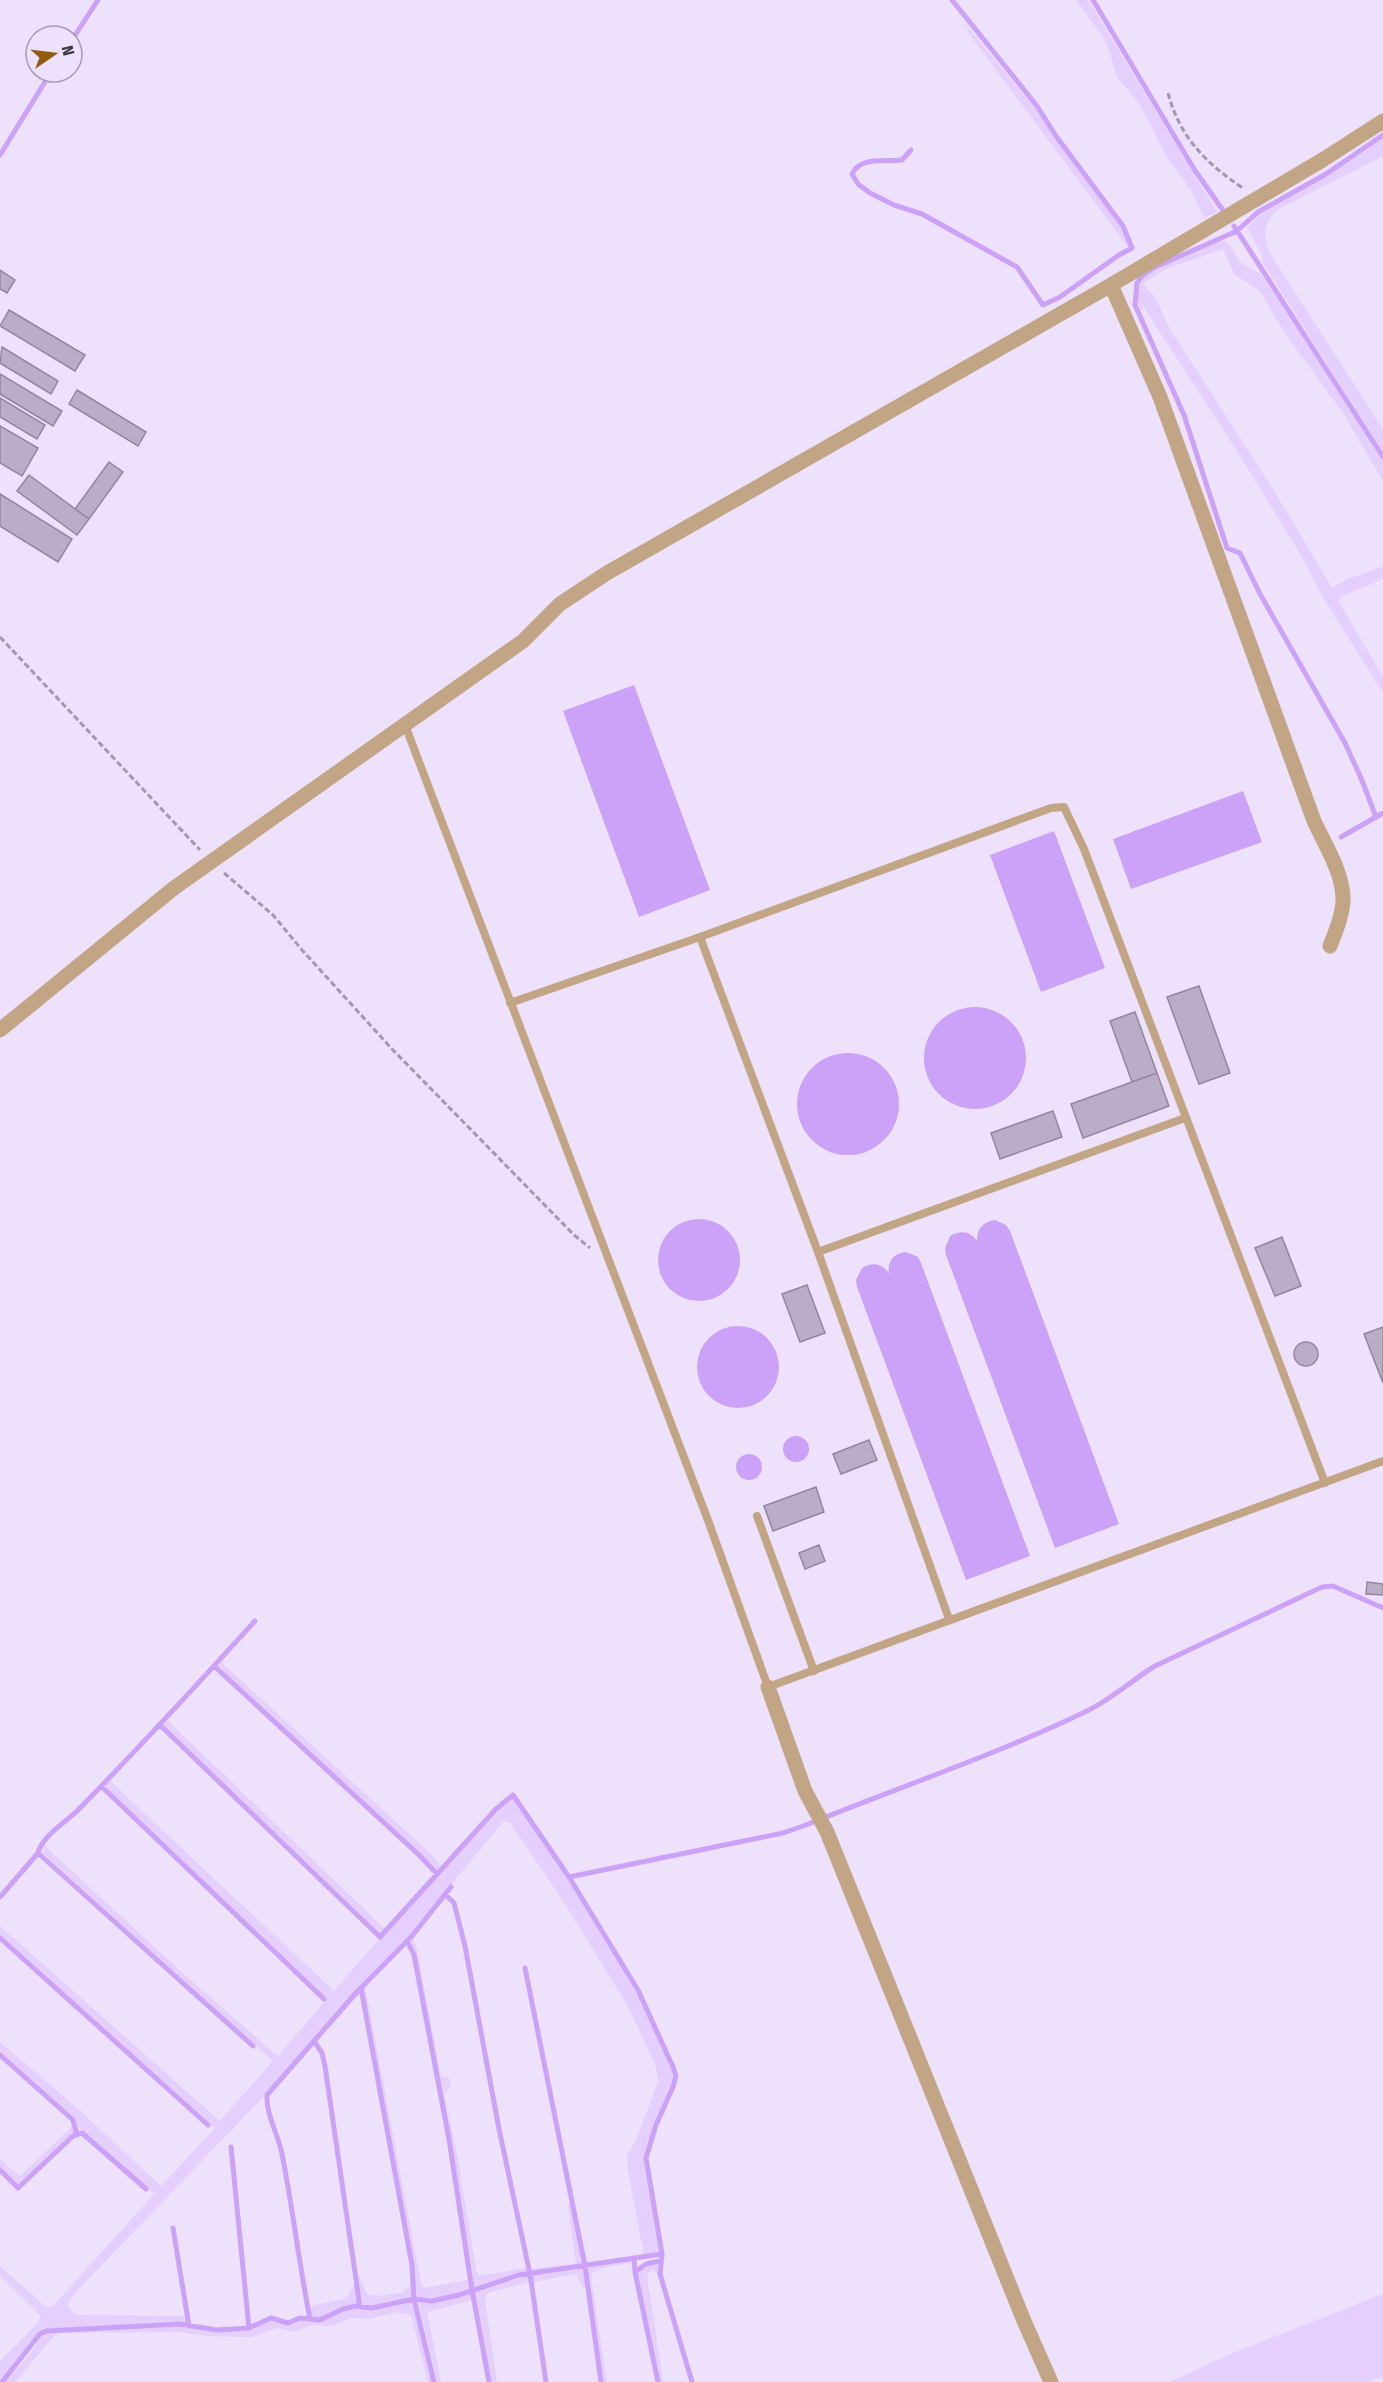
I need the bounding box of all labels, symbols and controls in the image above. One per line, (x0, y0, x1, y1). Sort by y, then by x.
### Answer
north arrow (24, 24, 84, 84)
text: N (58, 44, 78, 57)

